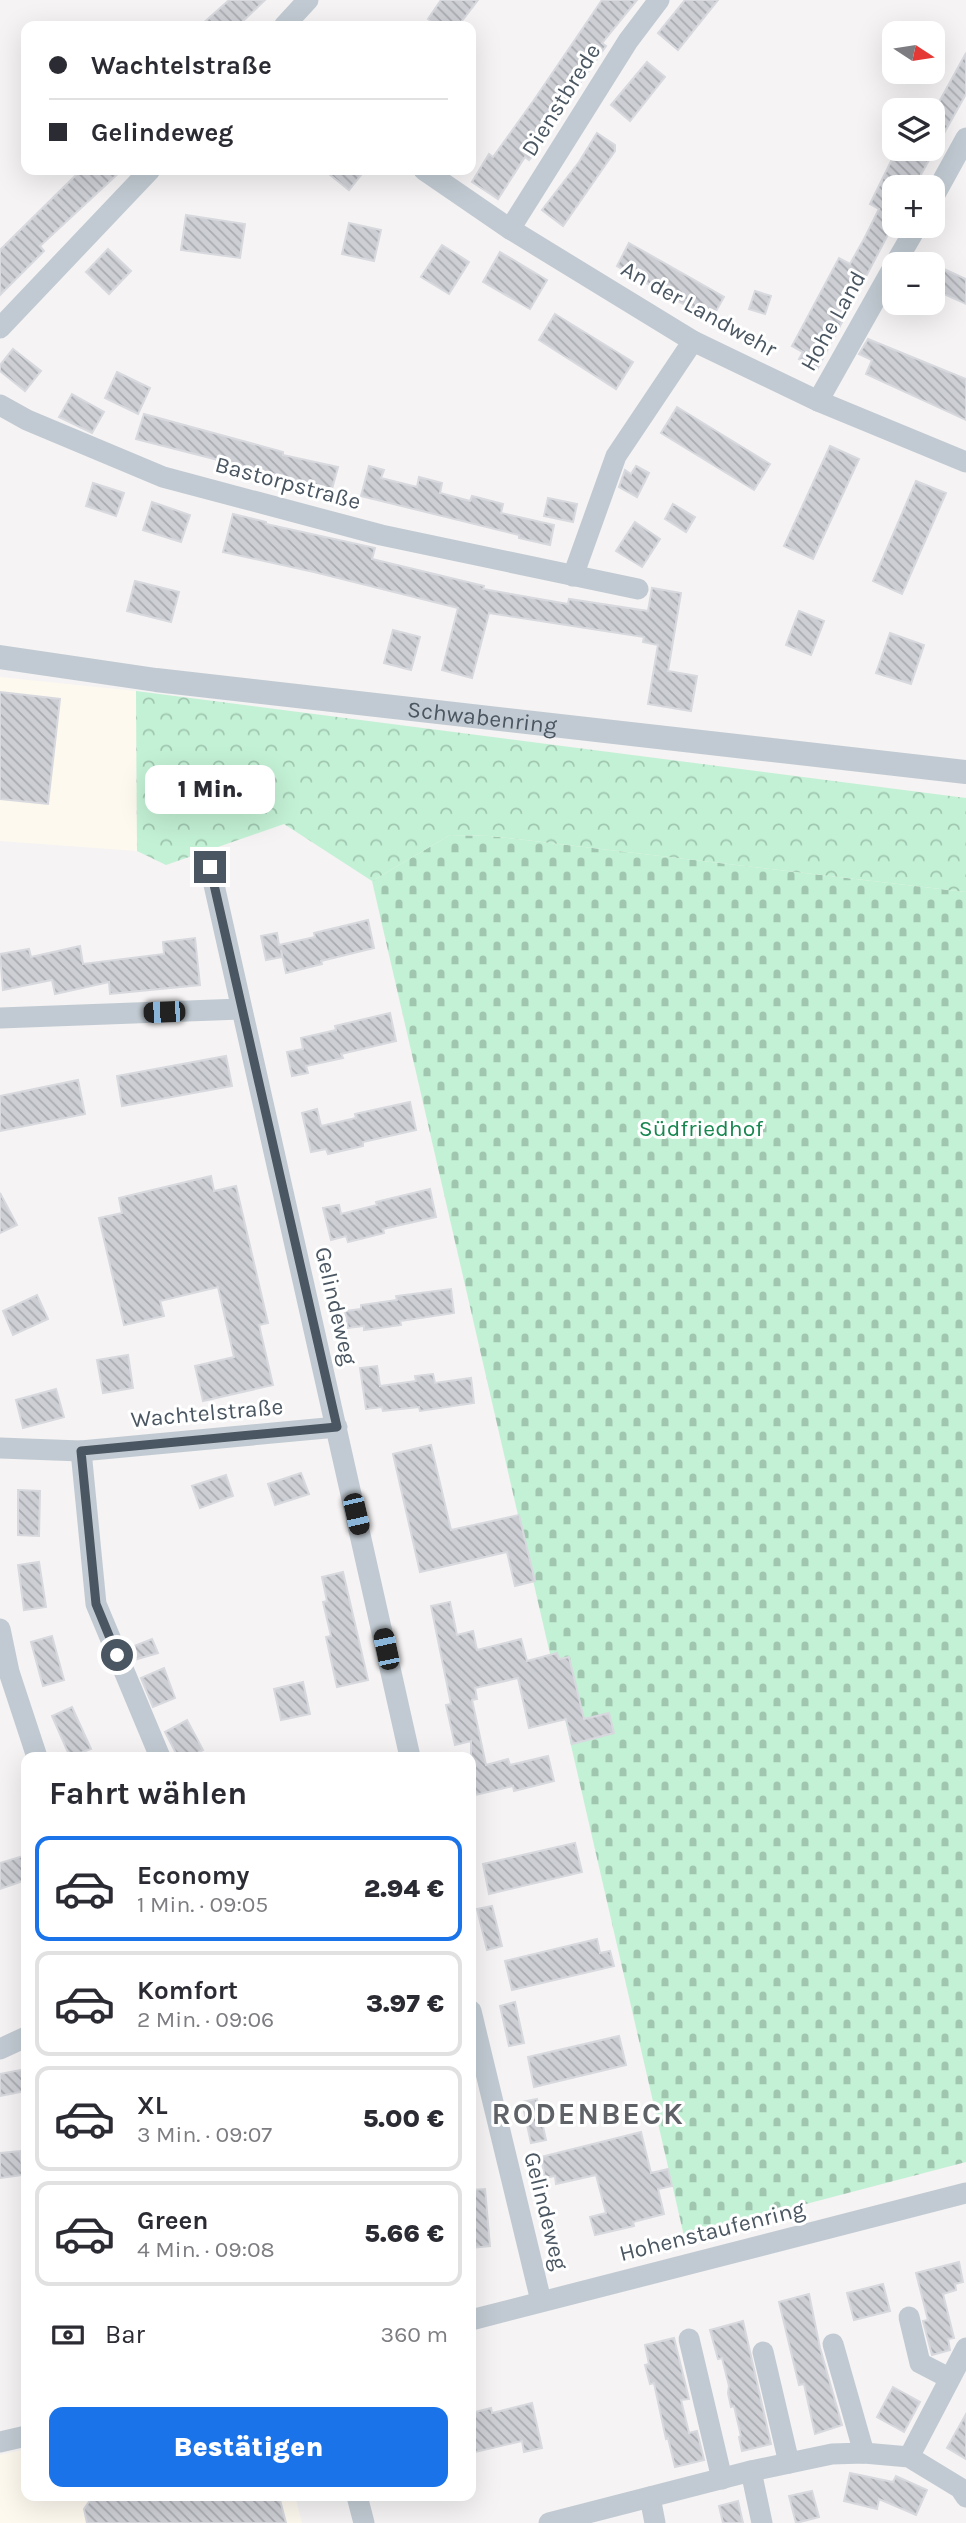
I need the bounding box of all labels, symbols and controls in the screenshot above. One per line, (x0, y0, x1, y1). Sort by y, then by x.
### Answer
north arrow (882, 21, 945, 84)
map controls (882, 21, 945, 315)
street label: Dienstbrede (516, 39, 606, 161)
text: Wachtelstraße (91, 50, 272, 81)
button: layers (882, 98, 945, 161)
text: Gelindeweg (91, 117, 233, 148)
button: + (882, 175, 945, 238)
button: − (882, 252, 945, 315)
street label: An der Landwehr (617, 255, 782, 363)
street label: Hohe Land (795, 266, 871, 376)
street label: Bastorpstraße (212, 451, 364, 515)
street label: Schwabenring (406, 695, 558, 739)
callout: 1 Min. (145, 766, 275, 814)
text: 1 Min. (178, 776, 242, 803)
route end (194, 851, 226, 883)
car (143, 1001, 186, 1023)
park label: Südfriedhof (639, 1115, 763, 1142)
street label: Gelindeweg (309, 1244, 363, 1368)
street label: Wachtelstraße (130, 1393, 284, 1433)
car (342, 1491, 371, 1537)
car (372, 1626, 401, 1672)
route start (101, 1639, 133, 1671)
text: Fahrt wählen (49, 1775, 247, 1812)
icon: car (53, 1857, 116, 1920)
text: Economy (137, 1860, 249, 1891)
text: 2.94 € (364, 1873, 444, 1904)
text: 1 Min. · 09:05 (137, 1891, 268, 1918)
icon: car (53, 1972, 116, 2035)
text: Komfort (137, 1975, 238, 2006)
text: 3.97 € (366, 1988, 444, 2019)
text: 2 Min. · 09:06 (137, 2006, 274, 2033)
icon: car (53, 2087, 116, 2150)
text: XL (137, 2090, 168, 2121)
district label: RODENBECK (491, 2096, 685, 2132)
text: 5.00 € (363, 2103, 444, 2134)
text: 3 Min. · 09:07 (137, 2121, 272, 2148)
street label: Gelindeweg (518, 2149, 574, 2273)
street label: Hohenstaufenring (616, 2195, 808, 2267)
icon: car (53, 2202, 116, 2265)
text: Green (137, 2205, 209, 2236)
text: 5.66 € (364, 2218, 444, 2249)
text: 4 Min. · 09:08 (137, 2236, 275, 2263)
icon: cash (49, 2316, 87, 2354)
text: Bar (105, 2319, 145, 2350)
text: 360 m (381, 2321, 448, 2348)
button: Bestätigen (49, 2407, 448, 2487)

